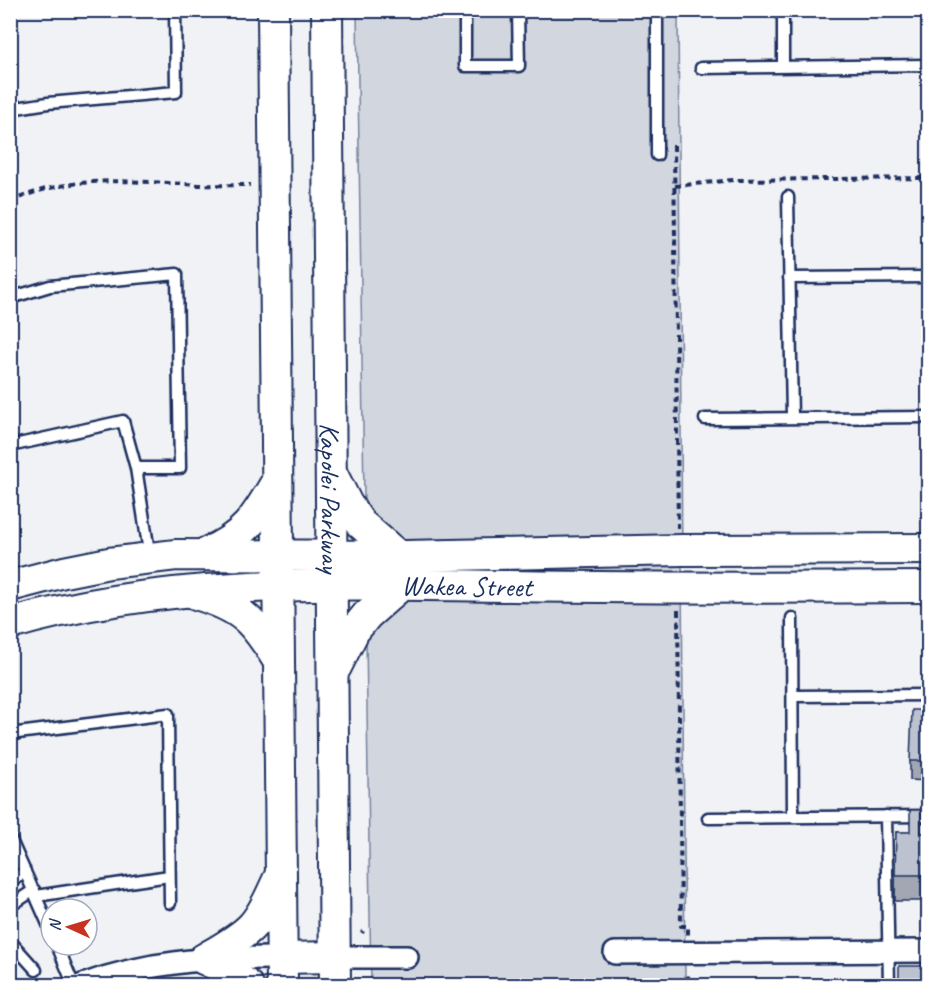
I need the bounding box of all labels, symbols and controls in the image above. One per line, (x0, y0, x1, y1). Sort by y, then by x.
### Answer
street label: Kapolei Parkway (313, 423, 349, 576)
street label: Wakea Street (401, 567, 535, 604)
north arrow (39, 897, 99, 957)
text: N (45, 917, 66, 932)

